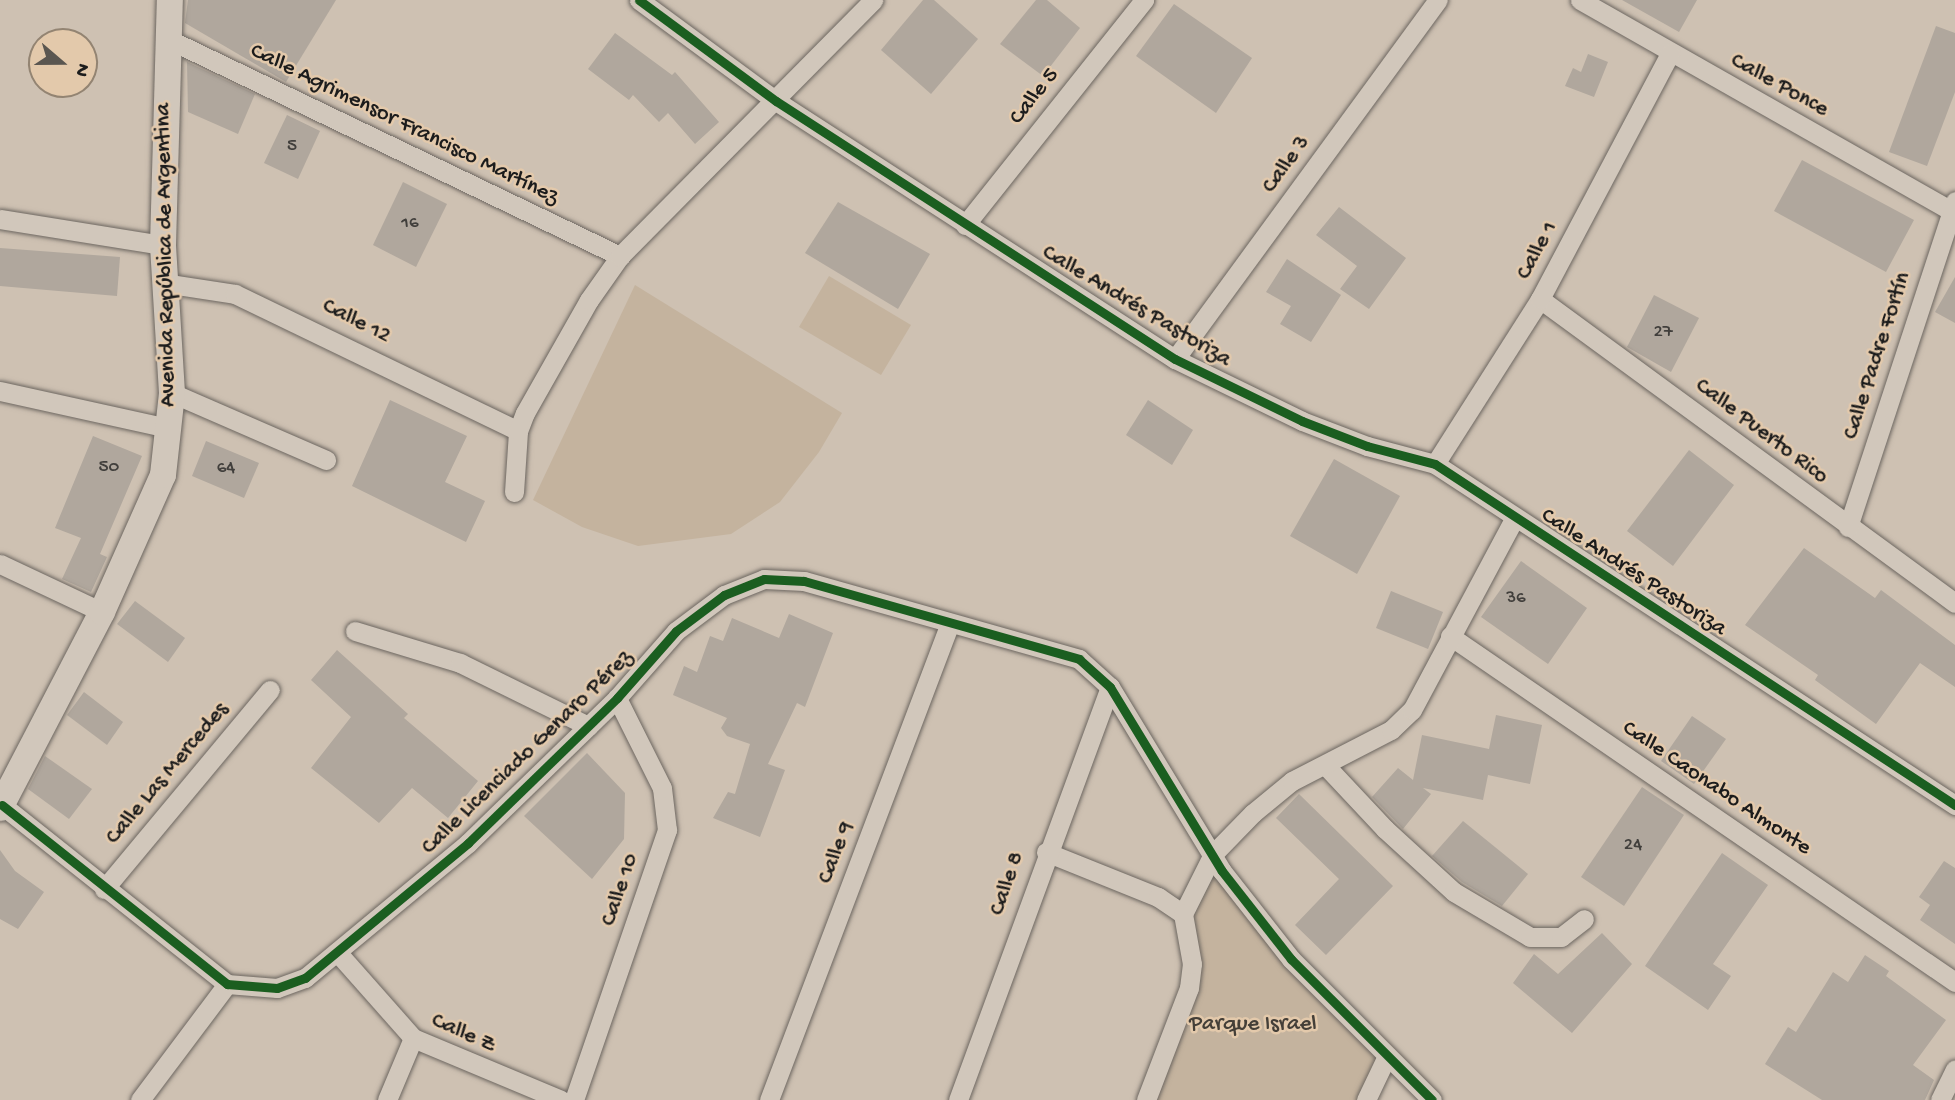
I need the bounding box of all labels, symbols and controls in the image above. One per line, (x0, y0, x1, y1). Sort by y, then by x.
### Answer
north arrow (28, 28, 98, 98)
street label: Calle Agrimensor Francisco Martínez (245, 38, 563, 212)
street label: Calle Ponce (1725, 48, 1833, 124)
text: N (68, 60, 94, 79)
street label: Calle 5 (1004, 63, 1066, 131)
street label: Avenida República de Argentina (151, 103, 183, 407)
street label: Calle 3 (1257, 131, 1317, 199)
house number: 5 (287, 136, 297, 158)
house number: 16 (401, 213, 419, 235)
street label: Calle 1 (1511, 217, 1565, 285)
street label: Calle Andrés Pastoriza (1036, 240, 1236, 374)
street label: Calle Padre Fortín (1838, 269, 1918, 443)
street label: Calle 12 (317, 293, 395, 351)
house number: 27 (1653, 322, 1673, 344)
street label: Calle Puerto Rico (1689, 373, 1833, 491)
house number: 50 (99, 457, 119, 479)
house number: 64 (217, 458, 235, 480)
street label: Calle Andrés Pastoriza (1535, 503, 1731, 643)
house number: 36 (1506, 588, 1526, 610)
street label: Calle Licenciado Genaro Pérez (416, 645, 640, 861)
street label: Calle Las Mercedes (100, 697, 236, 851)
street label: Calle Caonabo Almonte (1616, 715, 1816, 863)
street label: Calle 9 (813, 818, 861, 888)
house number: 24 (1624, 835, 1642, 857)
street label: Calle 8 (984, 849, 1032, 919)
street label: Calle 10 (596, 850, 646, 930)
street label: Calle Z (427, 1008, 499, 1060)
park label: Parque Israel (1189, 1011, 1317, 1039)

